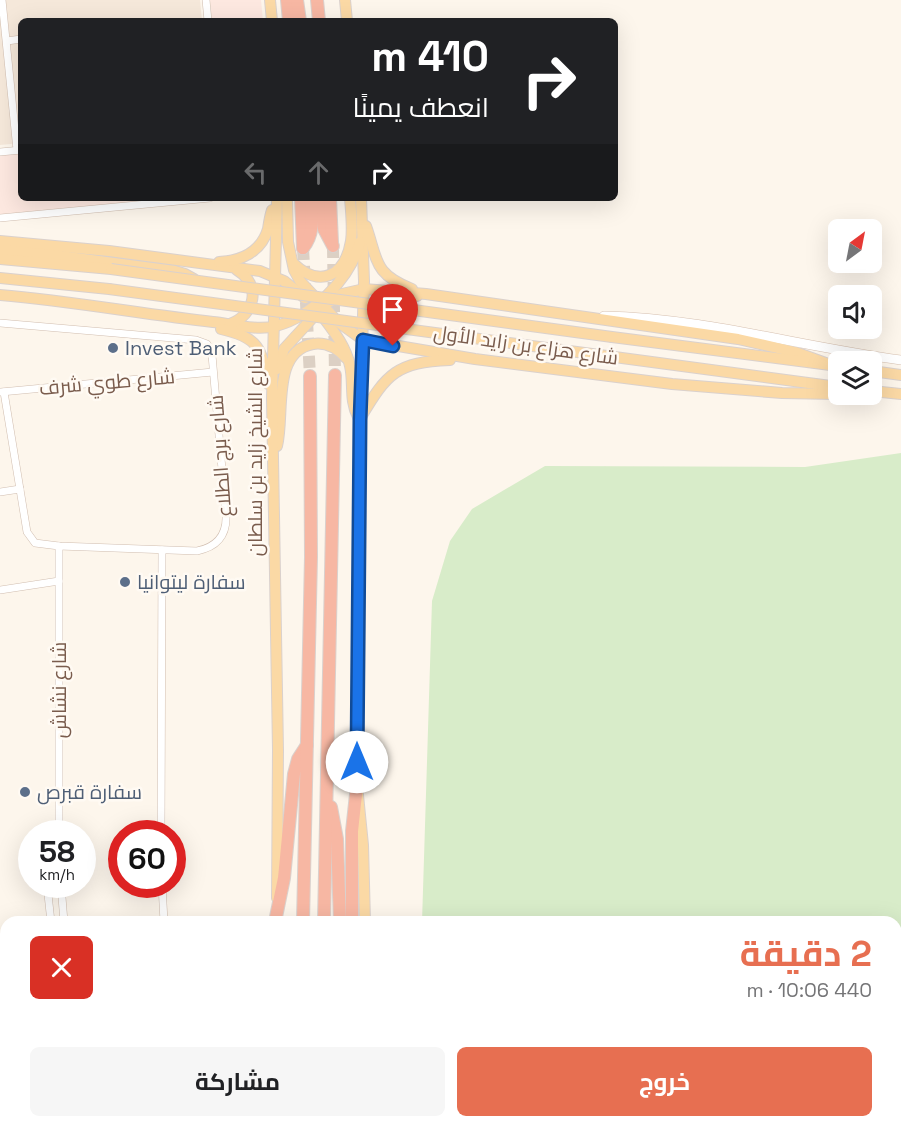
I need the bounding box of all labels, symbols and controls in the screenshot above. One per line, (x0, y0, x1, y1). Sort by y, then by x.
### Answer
text: 410 m (371, 30, 489, 83)
icon: right (510, 42, 588, 120)
text: انعطف يمينًا (352, 90, 489, 125)
icon: left (239, 156, 272, 189)
icon: ahead (302, 156, 335, 189)
icon: right (365, 156, 398, 189)
north arrow (828, 219, 882, 273)
map controls (828, 219, 882, 405)
pin (367, 284, 418, 346)
button: sound (828, 285, 882, 339)
icon: arrive (376, 293, 409, 326)
street label: شارع هزاع بن زايد الأول (432, 319, 620, 372)
place label: Invest Bank (125, 335, 237, 361)
marker: Invest Bank (106, 341, 120, 355)
street label: شارع الشيخ زايد بن سلطان (242, 348, 269, 556)
button: layers (828, 351, 882, 405)
street label: شارع طوي شرف (38, 363, 176, 404)
street label: شارع برج الطلاع (203, 394, 238, 518)
place label: سفارة ليتوانيا (137, 569, 246, 595)
marker: سفارة ليتوانيا (118, 575, 132, 589)
street label: شارع نشاش (46, 642, 73, 738)
position arrow (325, 730, 389, 794)
place label: سفارة قبرص (37, 779, 142, 805)
marker: سفارة قبرص (18, 785, 32, 799)
speed limit sign: 60 (108, 820, 186, 898)
text: 58 (39, 832, 75, 871)
text: km/h (39, 865, 75, 884)
text: 2 دقيقة (740, 931, 872, 977)
button: close (30, 936, 93, 999)
text: 440 m · 10:06 (747, 977, 872, 1003)
button: مشاركة (30, 1047, 445, 1116)
button: خروج (457, 1047, 872, 1116)

